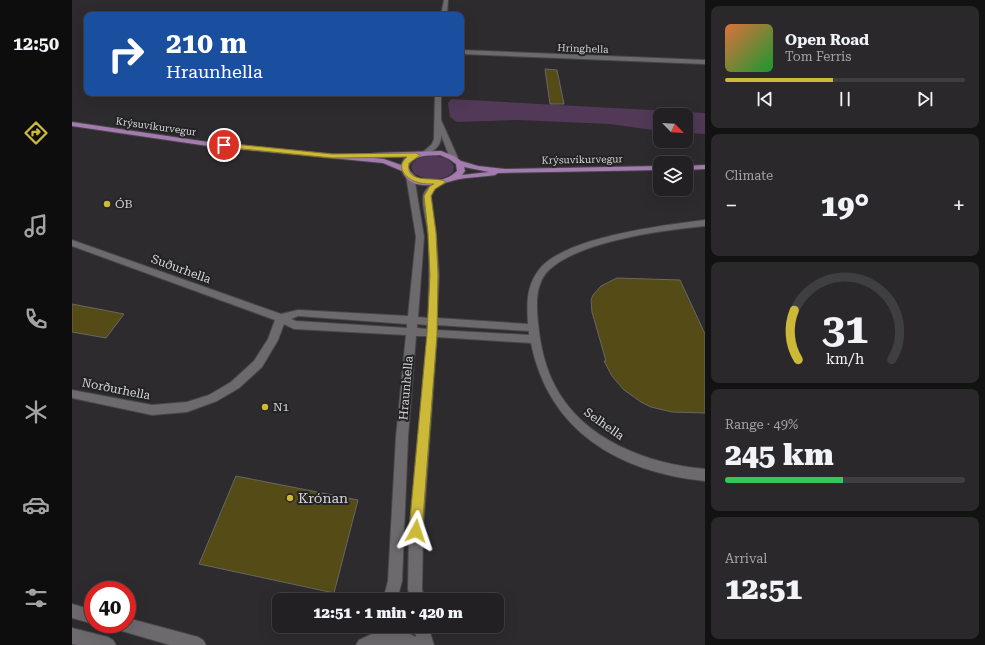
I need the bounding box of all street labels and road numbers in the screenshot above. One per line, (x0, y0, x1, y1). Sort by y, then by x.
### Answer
street label: Hringhella (557, 42, 609, 55)
street label: Krýsuvíkurvegur (115, 115, 197, 138)
street label: Krýsuvíkurvegur (541, 153, 623, 166)
street label: Suðurhella (149, 252, 213, 286)
street label: Hraunhella (396, 355, 416, 421)
street label: Norðurhella (81, 376, 152, 403)
street label: Selhella (581, 405, 627, 443)

